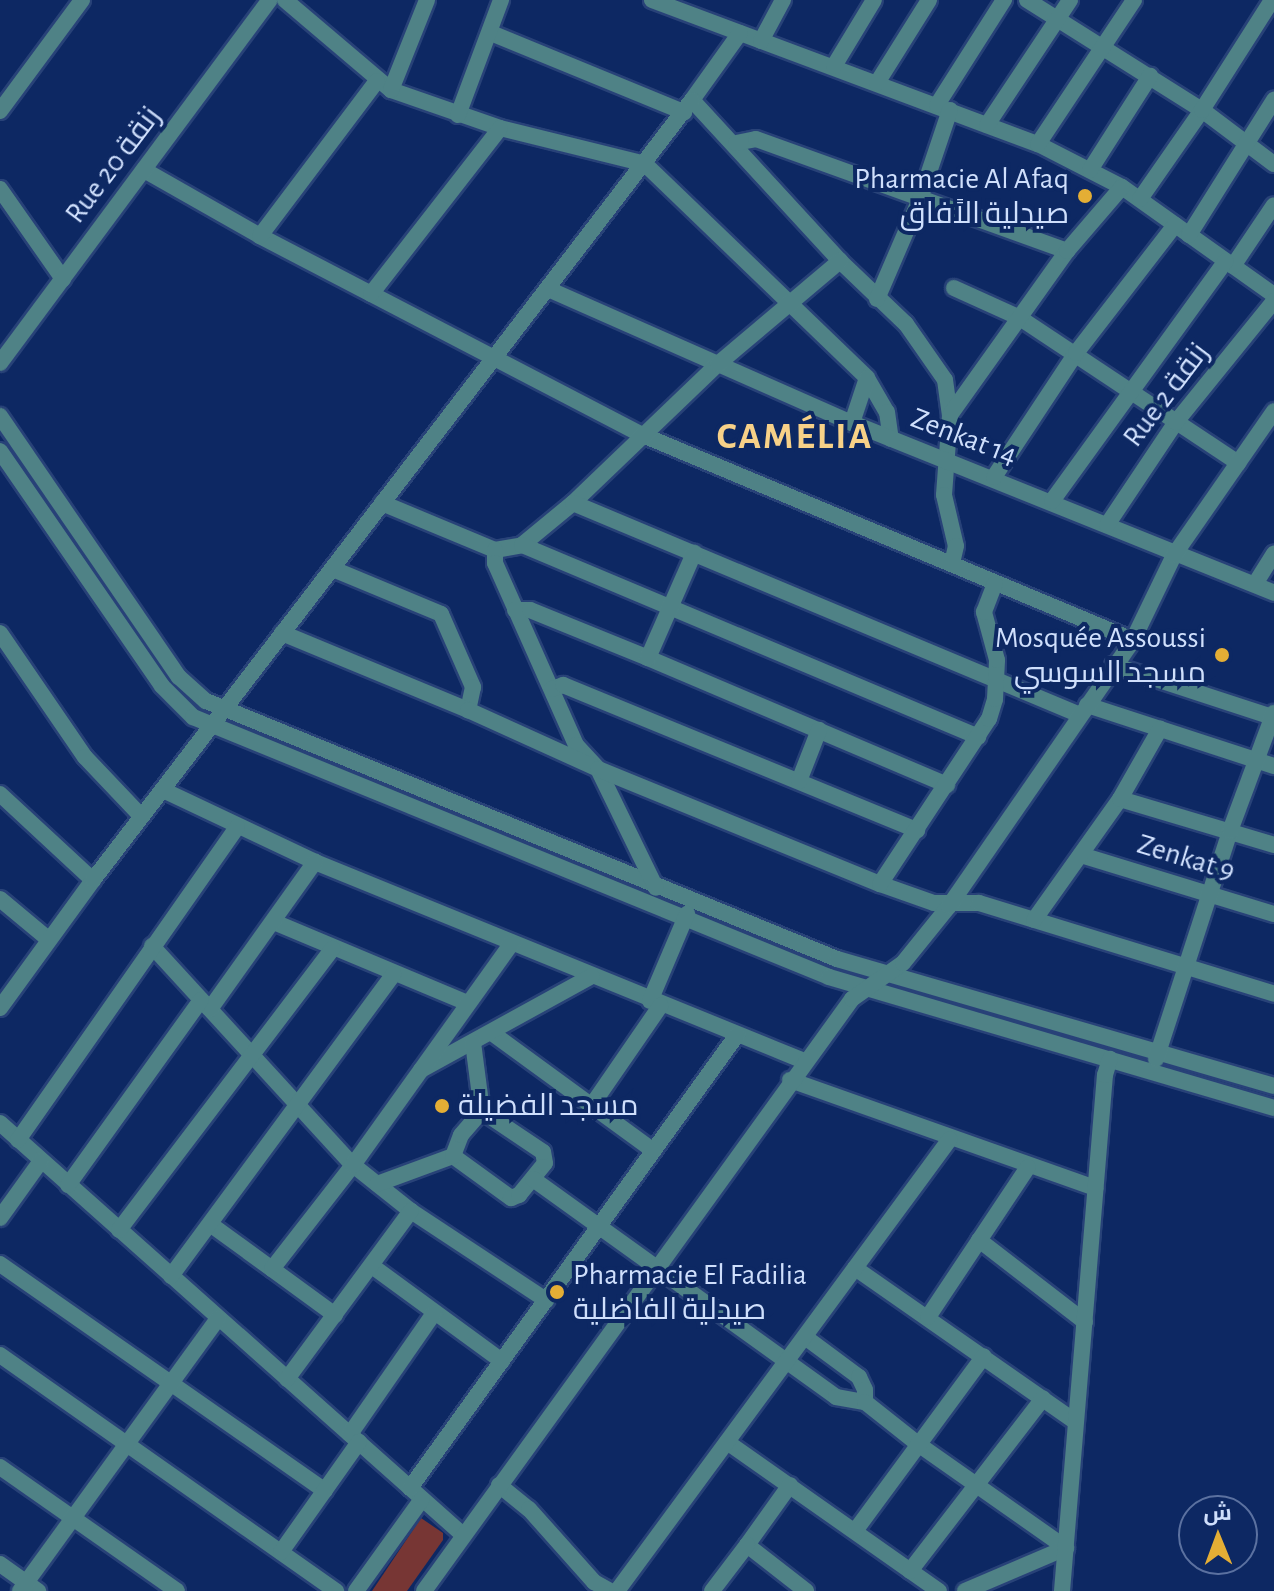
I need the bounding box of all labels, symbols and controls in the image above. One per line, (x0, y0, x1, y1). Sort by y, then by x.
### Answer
street label: Rue 20 زنقة (57, 99, 169, 231)
place label: Pharmacie Al Afaq صيدلية الاًفاق (854, 161, 1069, 232)
marker: Pharmacie Al Afaq صيدلية الاًفاق (1076, 187, 1094, 205)
street label: Rue 2 زنقة (1115, 336, 1217, 454)
street label: Zenkat 14 (906, 400, 1022, 474)
district label: CAMÉLIA (717, 415, 873, 461)
place label: Mosquée Assoussi مسجد السوسي (995, 620, 1206, 690)
marker: Mosquée Assoussi مسجد السوسي (1213, 646, 1231, 664)
street label: Zenkat 9 (1133, 826, 1239, 890)
place label: مسجد الفضيلة (458, 1088, 639, 1124)
marker: مسجد الفضيلة (433, 1097, 451, 1115)
place label: Pharmacie El Fadilia صيدلية الفاضلية (573, 1257, 807, 1328)
marker: Pharmacie El Fadilia صيدلية الفاضلية (548, 1283, 566, 1301)
north arrow (1178, 1495, 1258, 1575)
text: ش (1203, 1502, 1232, 1524)

